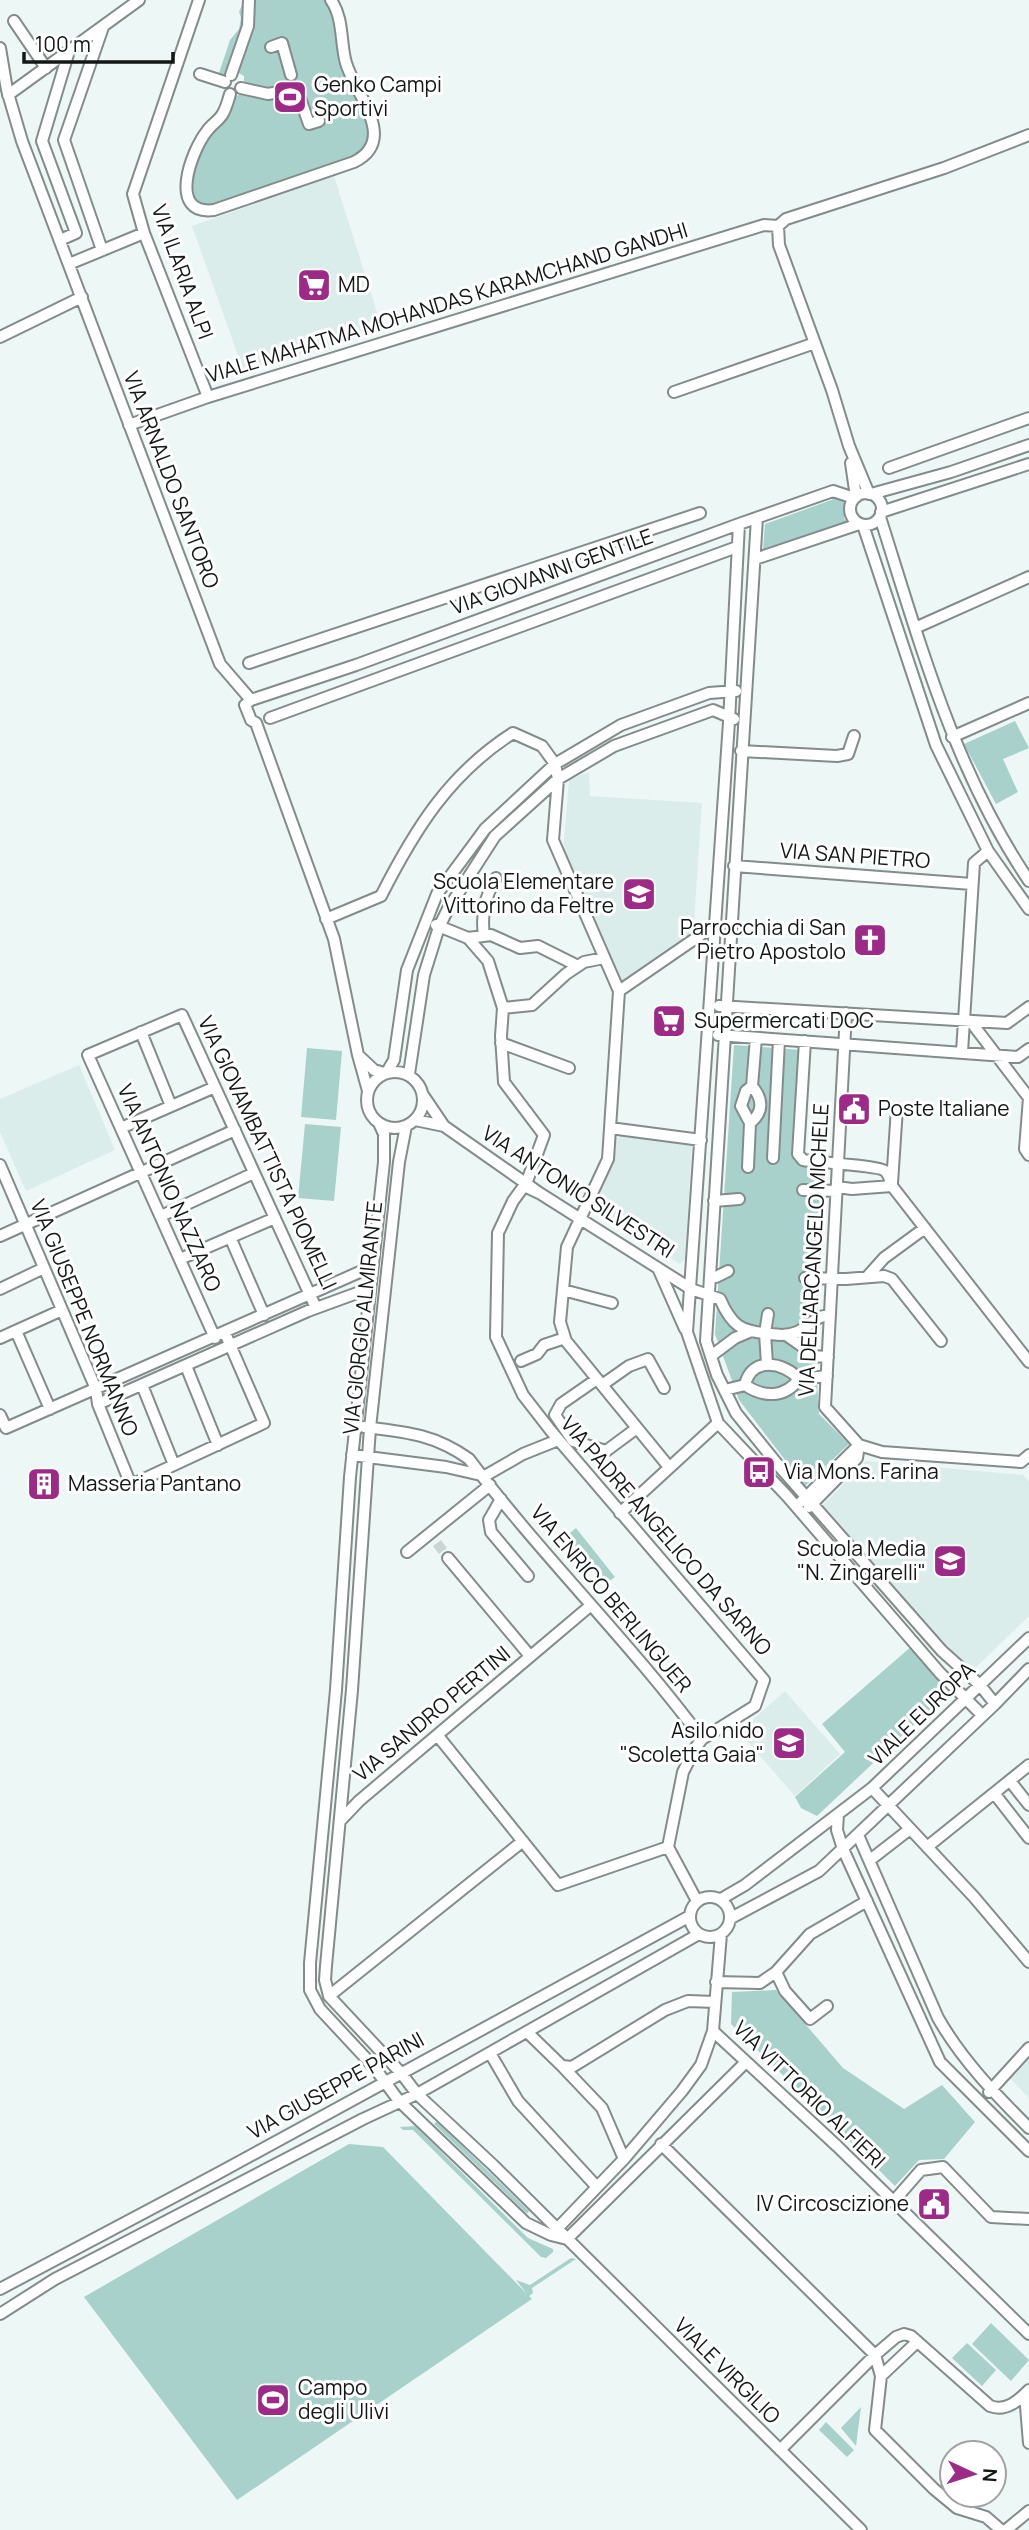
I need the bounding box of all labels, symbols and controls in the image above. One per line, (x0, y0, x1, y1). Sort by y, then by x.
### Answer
scale bar (24, 21, 173, 65)
text: 100 m (35, 30, 91, 58)
place label: Genko Campi Sportivi (314, 70, 442, 122)
sports icon: Genko Campi Sportivi (271, 78, 309, 116)
street label: VIA ILARIA ALPI (146, 200, 220, 343)
street label: VIALE MAHATMA MOHANDAS KARAMCHAND GANDHI (202, 215, 691, 389)
supermarket icon: MD (295, 266, 333, 304)
place label: MD (338, 270, 370, 298)
street label: VIA ARNALDO SANTORO (118, 367, 226, 592)
street label: VIA GIOVANNI GENTILE (447, 521, 657, 621)
street label: VIA SAN PIETRO (779, 836, 931, 874)
place label: Scuola Elementare Vittorino da Feltre (433, 867, 614, 919)
school or university icon: Scuola Elementare Vittorino da Feltre (620, 875, 658, 913)
place label: Parrocchia di San Pietro Apostolo (680, 913, 846, 965)
church icon: Parrocchia di San Pietro Apostolo (851, 921, 889, 959)
supermarket icon: Supermercati DOC (650, 1002, 688, 1040)
place label: Supermercati DOC (694, 1006, 874, 1034)
street label: VIA GIOVAMBATTISTA PIOMELLI (192, 1011, 344, 1294)
street label: VIA ANTONIO NAZZARO (111, 1079, 228, 1296)
public building icon: Poste Italiane (835, 1090, 873, 1128)
place label: Poste Italiane (878, 1094, 1010, 1122)
street label: VIA DELL'ARCANGELO MICHELE (791, 1103, 835, 1397)
street label: VIA ANTONIO SILVESTRI (477, 1118, 680, 1264)
street label: VIA GIUSEPPE NORMANNO (25, 1195, 145, 1440)
street label: VIA GIORGIO ALMIRANTE (336, 1200, 388, 1436)
street label: VIA PADRE ANGELICO DA SARNO (555, 1410, 778, 1661)
bus stop icon: Via Mons. Farina (740, 1453, 778, 1491)
place label: Via Mons. Farina (784, 1457, 939, 1485)
building icon: Masseria Pantano (25, 1465, 63, 1503)
place label: Masseria Pantano (68, 1469, 241, 1497)
street label: VIA ENRICO BERLINGUER (525, 1499, 699, 1698)
place label: Scuola Media "N. Zingarelli" (797, 1534, 926, 1586)
school or university icon: Scuola Media "N. Zingarelli" (931, 1542, 969, 1580)
street label: VIA SANDRO PERTINI (347, 1639, 516, 1787)
street label: VIALE EUROPA (862, 1655, 981, 1771)
place label: Asilo nido "Scoletta Gaia" (620, 1716, 764, 1768)
school or university icon: Asilo nido "Scoletta Gaia" (770, 1724, 808, 1762)
street label: VIA VITTORIO ALFIERI (728, 2014, 892, 2174)
street label: VIA GIUSEPPE PARINI (242, 2025, 429, 2145)
public building icon: IV Circoscizione (915, 2185, 953, 2223)
place label: IV Circoscizione (756, 2189, 909, 2217)
street label: VIALE VIRGILIO (669, 2311, 787, 2429)
place label: Campo degli Ulivi (298, 2373, 389, 2425)
sports icon: Campo degli Ulivi (254, 2381, 292, 2419)
north arrow (938, 2439, 1008, 2509)
text: N (977, 2467, 1003, 2483)

